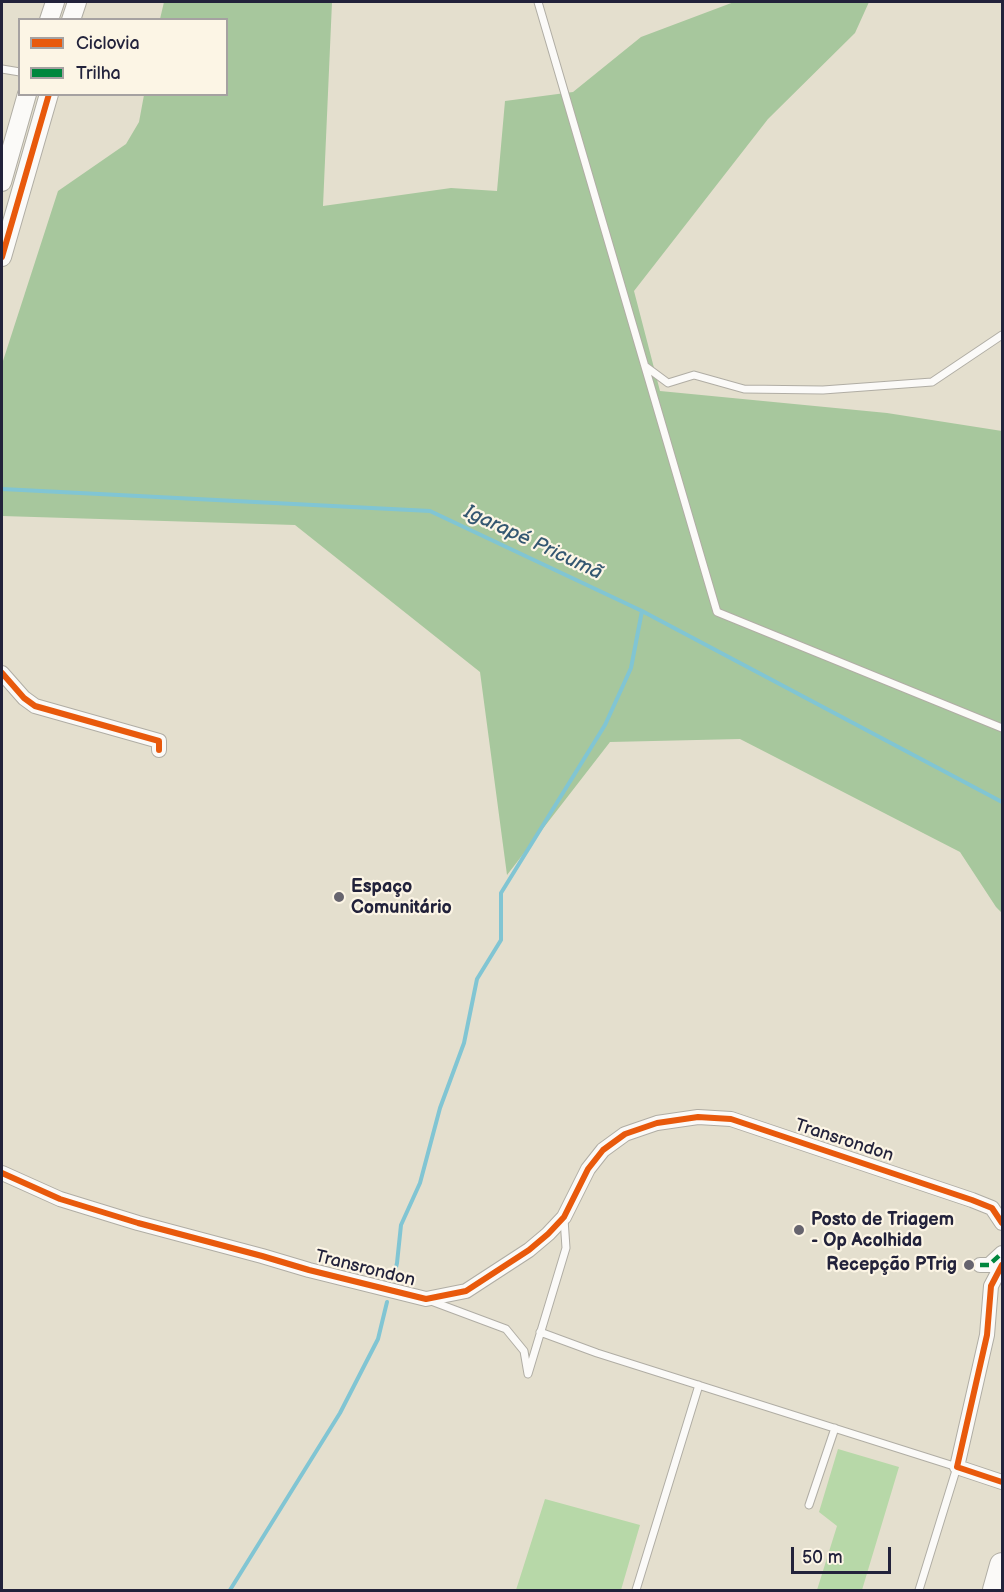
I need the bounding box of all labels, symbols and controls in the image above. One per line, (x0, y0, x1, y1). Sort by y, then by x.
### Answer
legend (18, 18, 228, 96)
text: Ciclovia (76, 33, 140, 54)
text: Trilha (76, 63, 121, 84)
water label: Igarapé Pricumã (460, 500, 606, 586)
place label: Espaço Comunitário (351, 876, 452, 918)
marker: Espaço Comunitário (332, 890, 346, 904)
street label: Transrondon (792, 1115, 896, 1167)
place label: Posto de Triagem - Op Acolhida (811, 1209, 954, 1252)
marker: Posto de Triagem - Op Acolhida (792, 1223, 806, 1237)
street label: Transrondon (313, 1246, 417, 1292)
place label: Recepção PTrig (826, 1254, 957, 1276)
marker: Recepção PTrig (962, 1258, 976, 1272)
scale bar (794, 1535, 894, 1573)
text: 50 m (802, 1547, 843, 1568)

